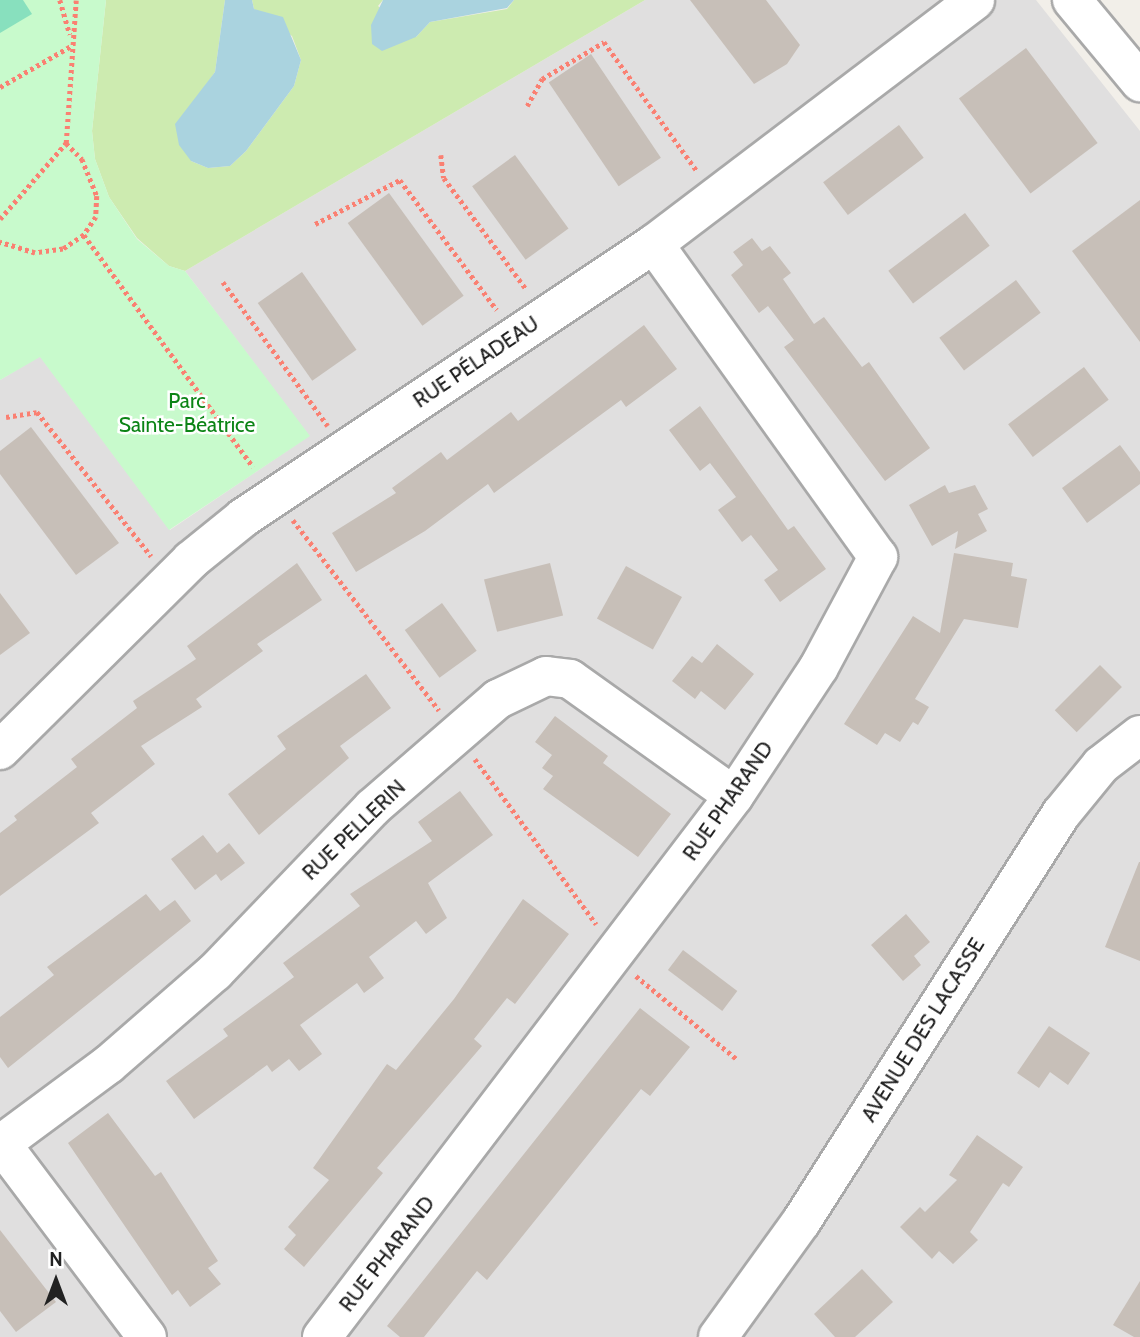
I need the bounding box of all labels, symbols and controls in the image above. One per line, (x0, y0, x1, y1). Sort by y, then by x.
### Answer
street label: RUE PÉLADEAU (408, 311, 544, 413)
park label: Parc Sainte-Béatrice (119, 388, 255, 438)
street label: RUE PHARAND (678, 737, 778, 865)
street label: RUE PELLERIN (297, 775, 411, 885)
street label: AVENUE DES LACASSE (856, 933, 990, 1127)
street label: RUE PHARAND (334, 1191, 440, 1317)
north arrow (21, 1246, 91, 1316)
text: N (49, 1248, 63, 1271)

